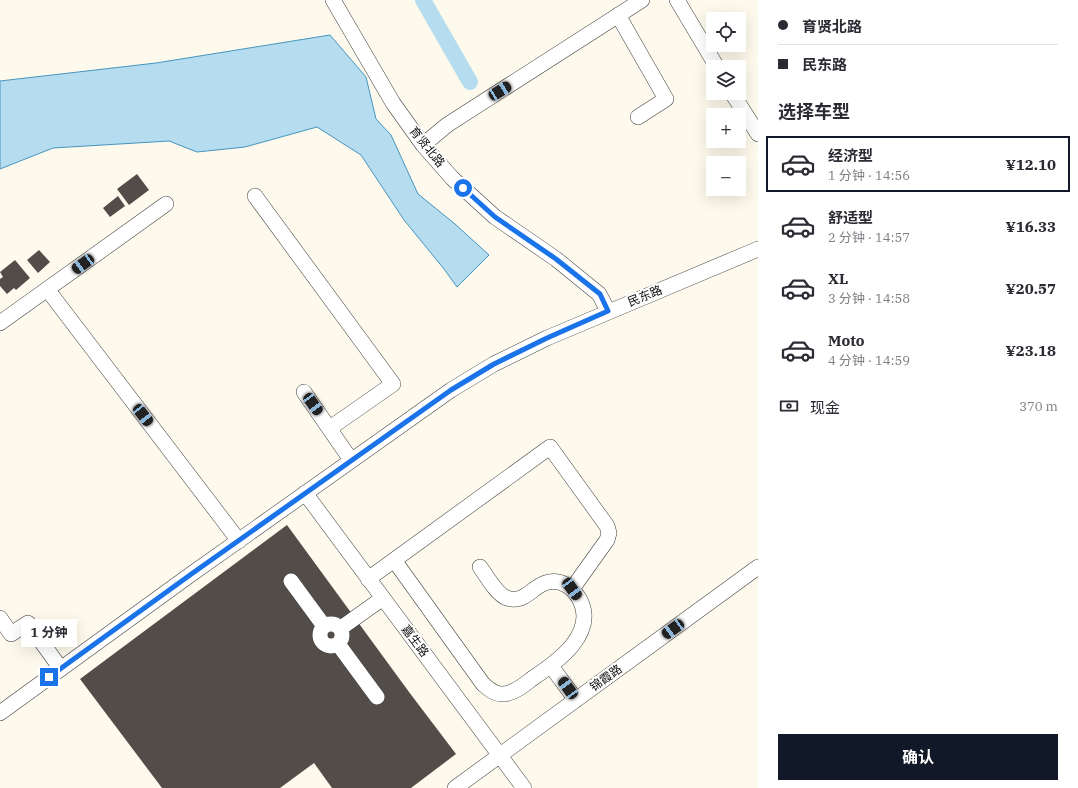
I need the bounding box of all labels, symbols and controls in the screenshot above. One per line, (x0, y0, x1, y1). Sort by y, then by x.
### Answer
map controls (706, 12, 746, 196)
button: locate (706, 12, 746, 52)
text: 育贤北路 (802, 17, 862, 36)
text: 民东路 (802, 55, 847, 74)
button: layers (706, 60, 746, 100)
car (487, 80, 513, 102)
text: 选择车型 (778, 100, 850, 123)
button: + (706, 108, 746, 148)
street label: 育贤北路 (406, 123, 448, 170)
icon: car (780, 146, 816, 182)
text: 经济型 (828, 146, 873, 165)
text: ¥12.10 (1006, 155, 1056, 174)
button: − (706, 156, 746, 196)
text: 1 分钟 · 14:56 (828, 167, 910, 184)
route start (454, 179, 472, 197)
icon: car (780, 208, 816, 244)
text: 舒适型 (828, 208, 873, 227)
text: ¥16.33 (1006, 217, 1056, 236)
text: 2 分钟 · 14:57 (828, 229, 910, 246)
car (70, 252, 96, 276)
text: XL (828, 269, 848, 288)
icon: car (780, 270, 816, 306)
text: ¥20.57 (1006, 279, 1056, 298)
street label: 民东路 (625, 282, 664, 309)
text: 3 分钟 · 14:58 (828, 290, 910, 307)
text: Moto (828, 331, 865, 350)
icon: car (780, 332, 816, 368)
text: ¥23.18 (1006, 341, 1056, 360)
text: 4 分钟 · 14:59 (828, 352, 910, 369)
car (301, 391, 325, 417)
icon: cash (778, 395, 800, 417)
text: 现金 (810, 398, 840, 417)
text: 370 m (1019, 398, 1058, 415)
car (131, 402, 155, 428)
car (560, 576, 584, 602)
car (660, 617, 686, 641)
callout: 1 分钟 (21, 619, 77, 647)
street label: 嘉生路 (399, 622, 432, 660)
text: 1 分钟 (31, 624, 67, 641)
street label: 锦霞路 (587, 661, 625, 694)
route end (40, 668, 58, 686)
car (556, 675, 580, 701)
button: 确认 (778, 734, 1058, 780)

